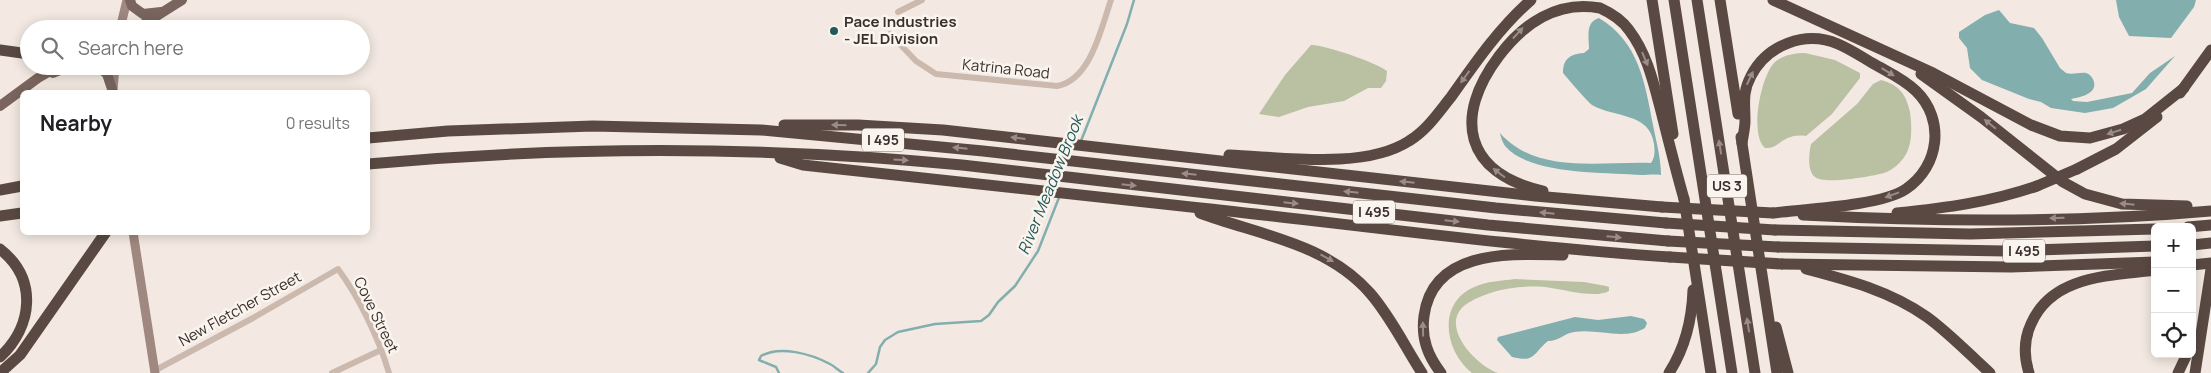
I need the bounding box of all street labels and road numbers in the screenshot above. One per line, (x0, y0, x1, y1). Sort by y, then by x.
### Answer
street label: Katrina Road (961, 53, 1051, 84)
road number: I 495 (862, 128, 904, 152)
road number: US 3 (1707, 175, 1747, 198)
road number: I 495 (1353, 200, 1395, 223)
road number: I 495 (2003, 240, 2045, 262)
street label: New Fletcher Street (175, 266, 305, 351)
street label: Cove Street (349, 273, 404, 356)

